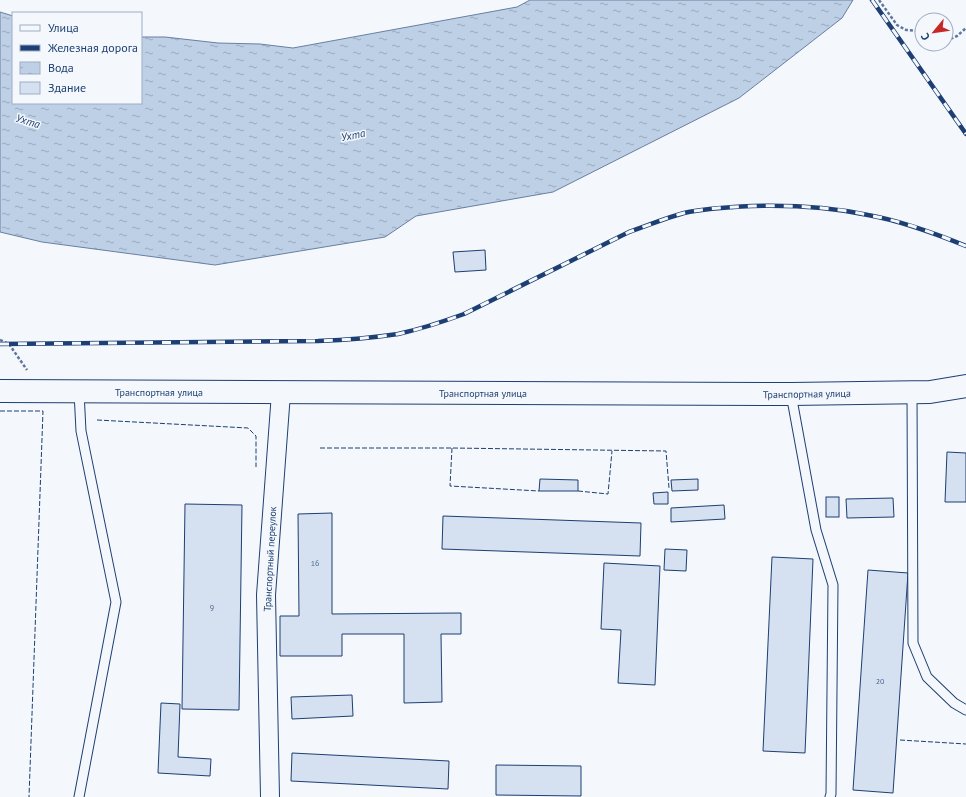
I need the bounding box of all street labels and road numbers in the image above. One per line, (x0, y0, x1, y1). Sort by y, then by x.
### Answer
street label: Транспортная улица (115, 386, 203, 399)
street label: Транспортная улица (439, 387, 527, 400)
street label: Транспортная улица (763, 387, 851, 401)
street label: Транспортный переулок (261, 506, 279, 612)

